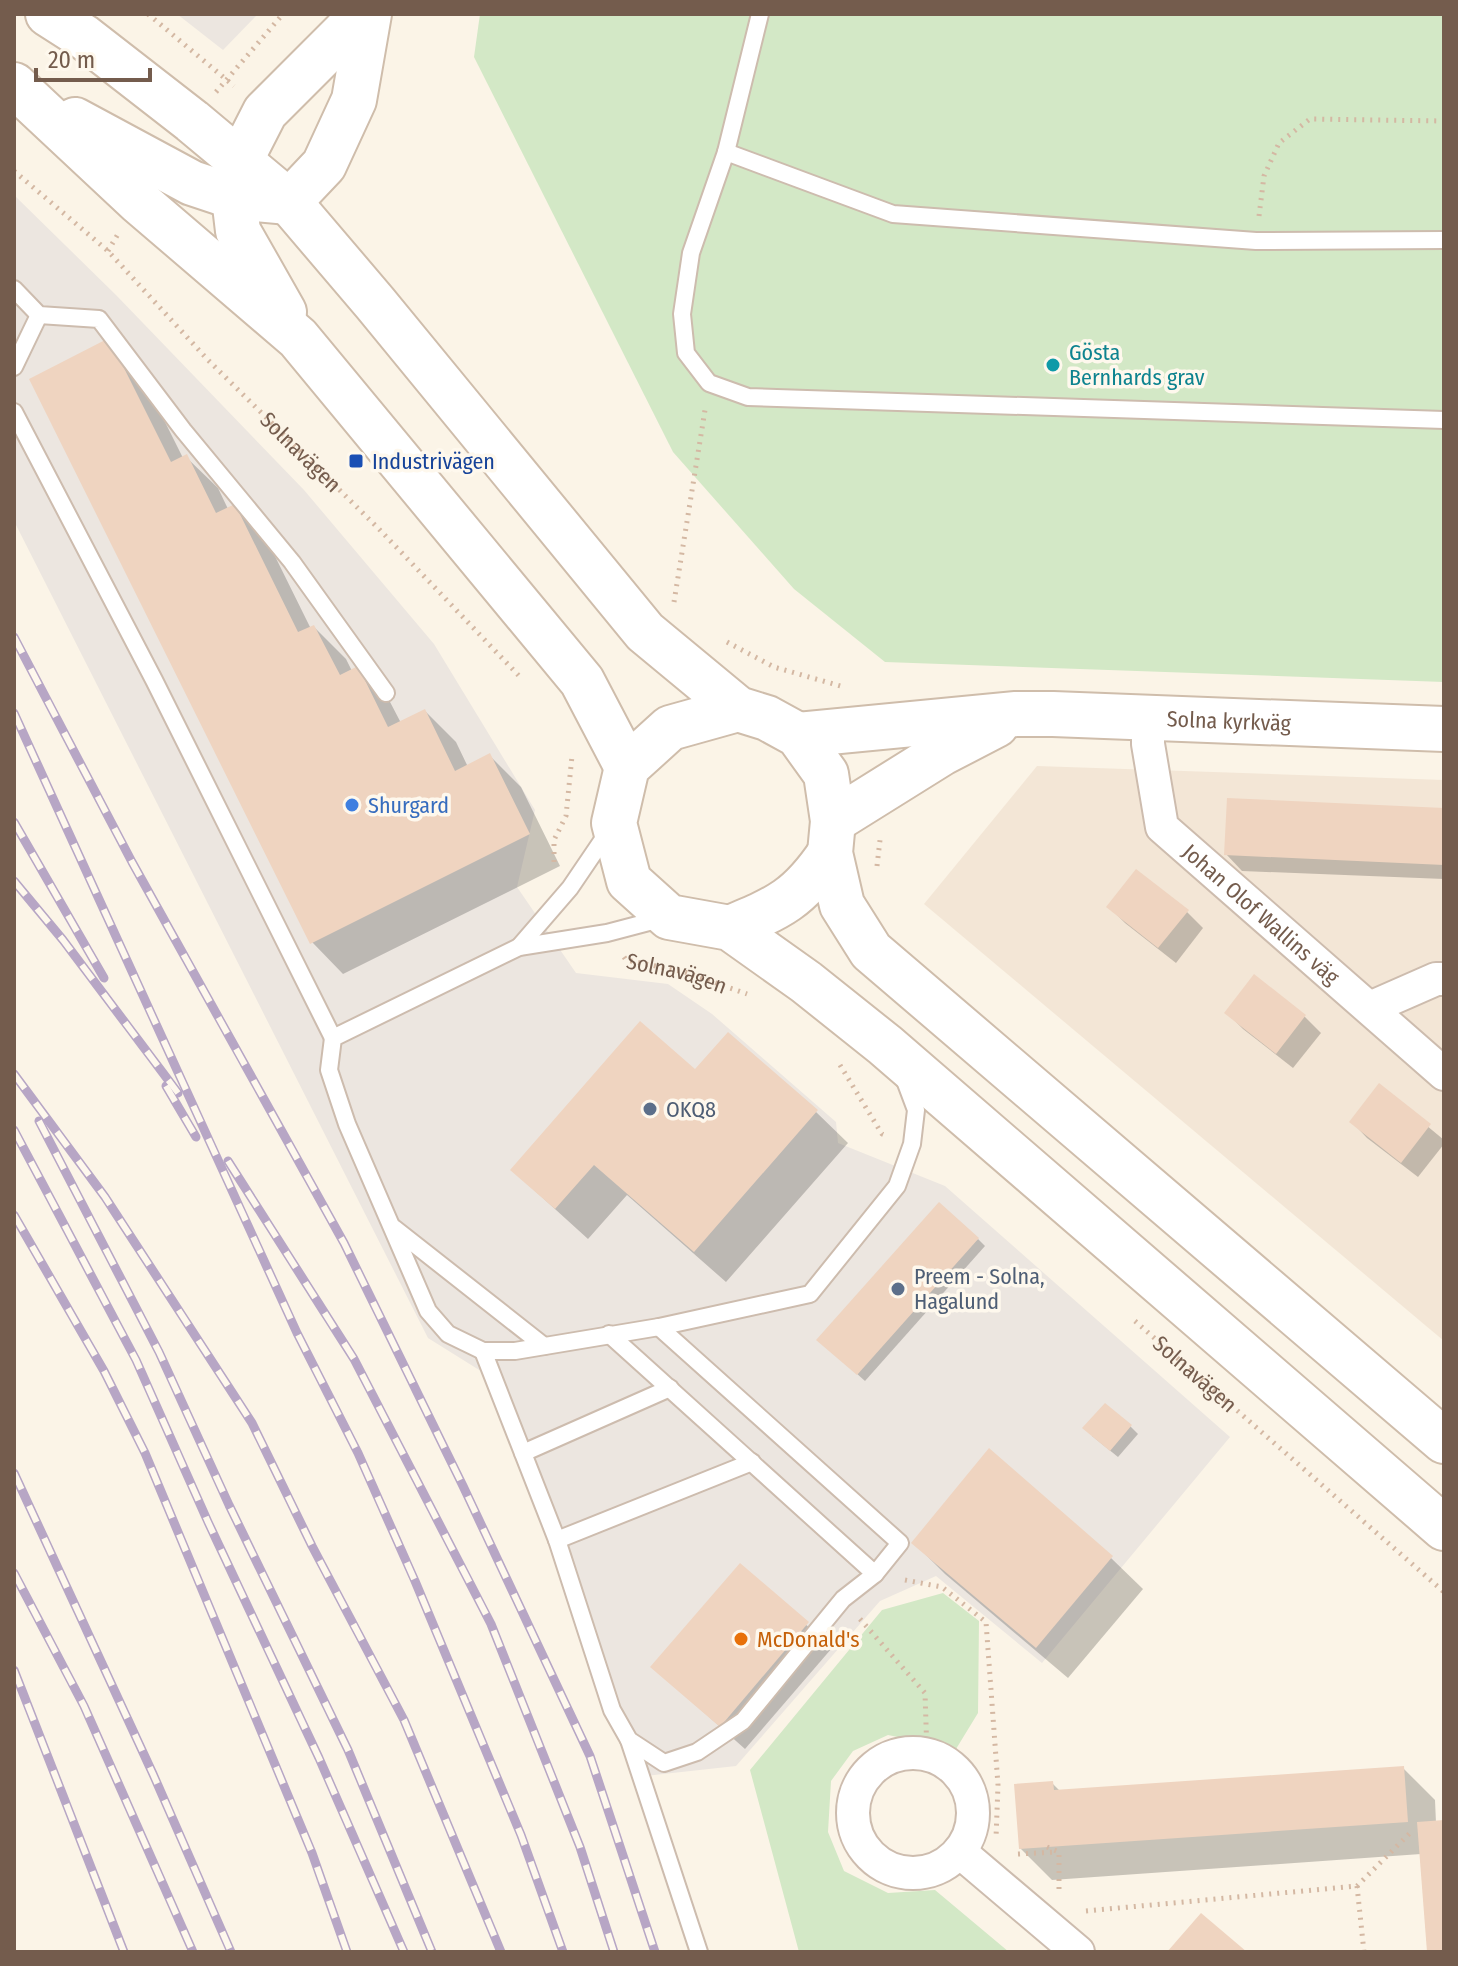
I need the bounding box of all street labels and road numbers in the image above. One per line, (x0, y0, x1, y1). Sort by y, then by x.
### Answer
street label: Solnavägen (255, 406, 347, 498)
street label: Solna kyrkväg (1166, 705, 1292, 737)
street label: Johan Olof Wallins väg (1177, 838, 1346, 990)
street label: Solnavägen (624, 947, 731, 999)
street label: Solnavägen (1148, 1330, 1243, 1418)

